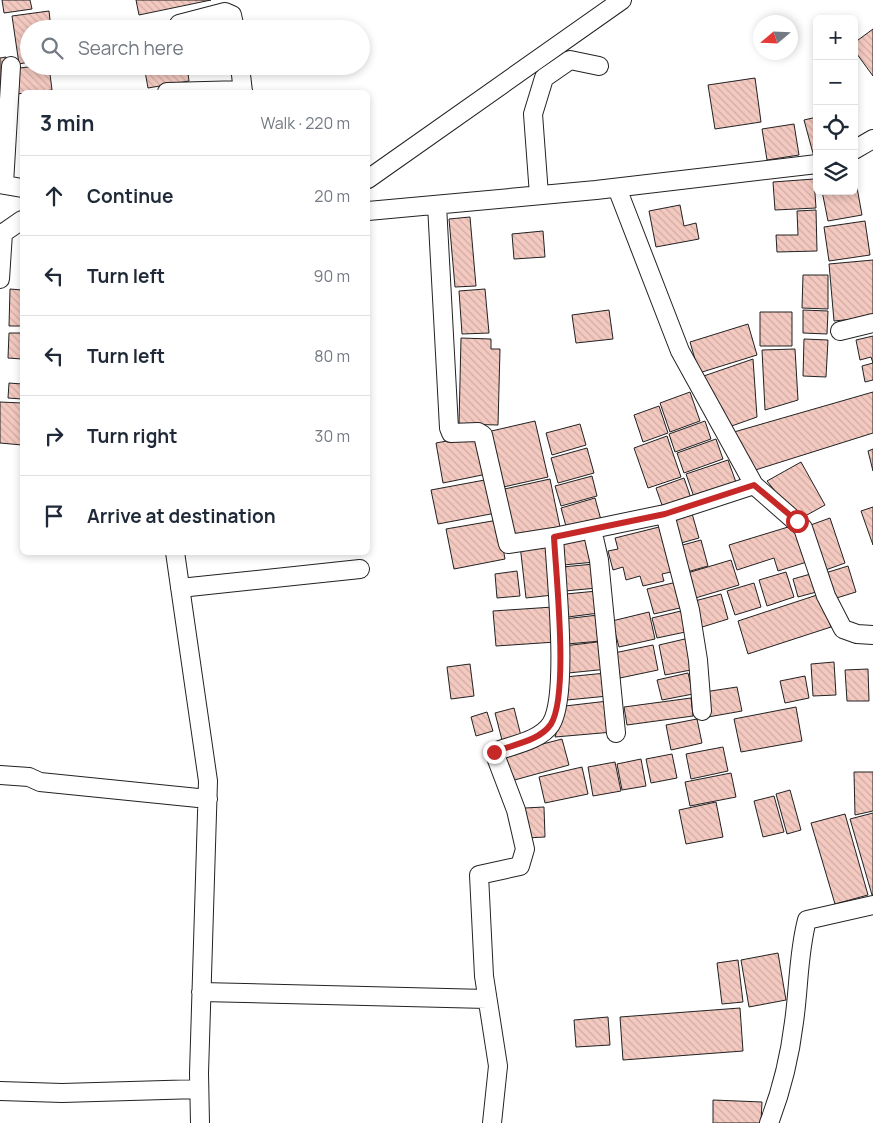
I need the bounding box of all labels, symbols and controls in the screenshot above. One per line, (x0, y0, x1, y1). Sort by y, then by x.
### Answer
north arrow (753, 15, 798, 60)
map controls (813, 15, 858, 195)
button: + (813, 15, 858, 60)
search box (20, 20, 370, 75)
icon: search (38, 34, 66, 62)
text: Search here (78, 35, 184, 61)
button: − (813, 60, 858, 105)
button: locate (813, 105, 858, 150)
text: 3 min (40, 109, 94, 137)
text: Walk · 220 m (260, 112, 350, 134)
button: layers (813, 150, 858, 195)
icon: ahead (40, 182, 68, 210)
text: Continue (87, 183, 173, 209)
text: 20 m (314, 185, 350, 207)
icon: left (40, 262, 68, 290)
text: Turn left (87, 263, 165, 289)
text: 90 m (314, 265, 350, 287)
icon: left (40, 342, 68, 370)
text: Turn left (87, 343, 165, 369)
text: 80 m (314, 345, 350, 367)
icon: right (40, 422, 68, 450)
text: Turn right (87, 423, 177, 449)
text: 30 m (315, 425, 350, 447)
icon: arrive (40, 502, 68, 530)
text: Arrive at destination (87, 503, 276, 529)
route start (786, 510, 809, 533)
route end (483, 741, 506, 764)

